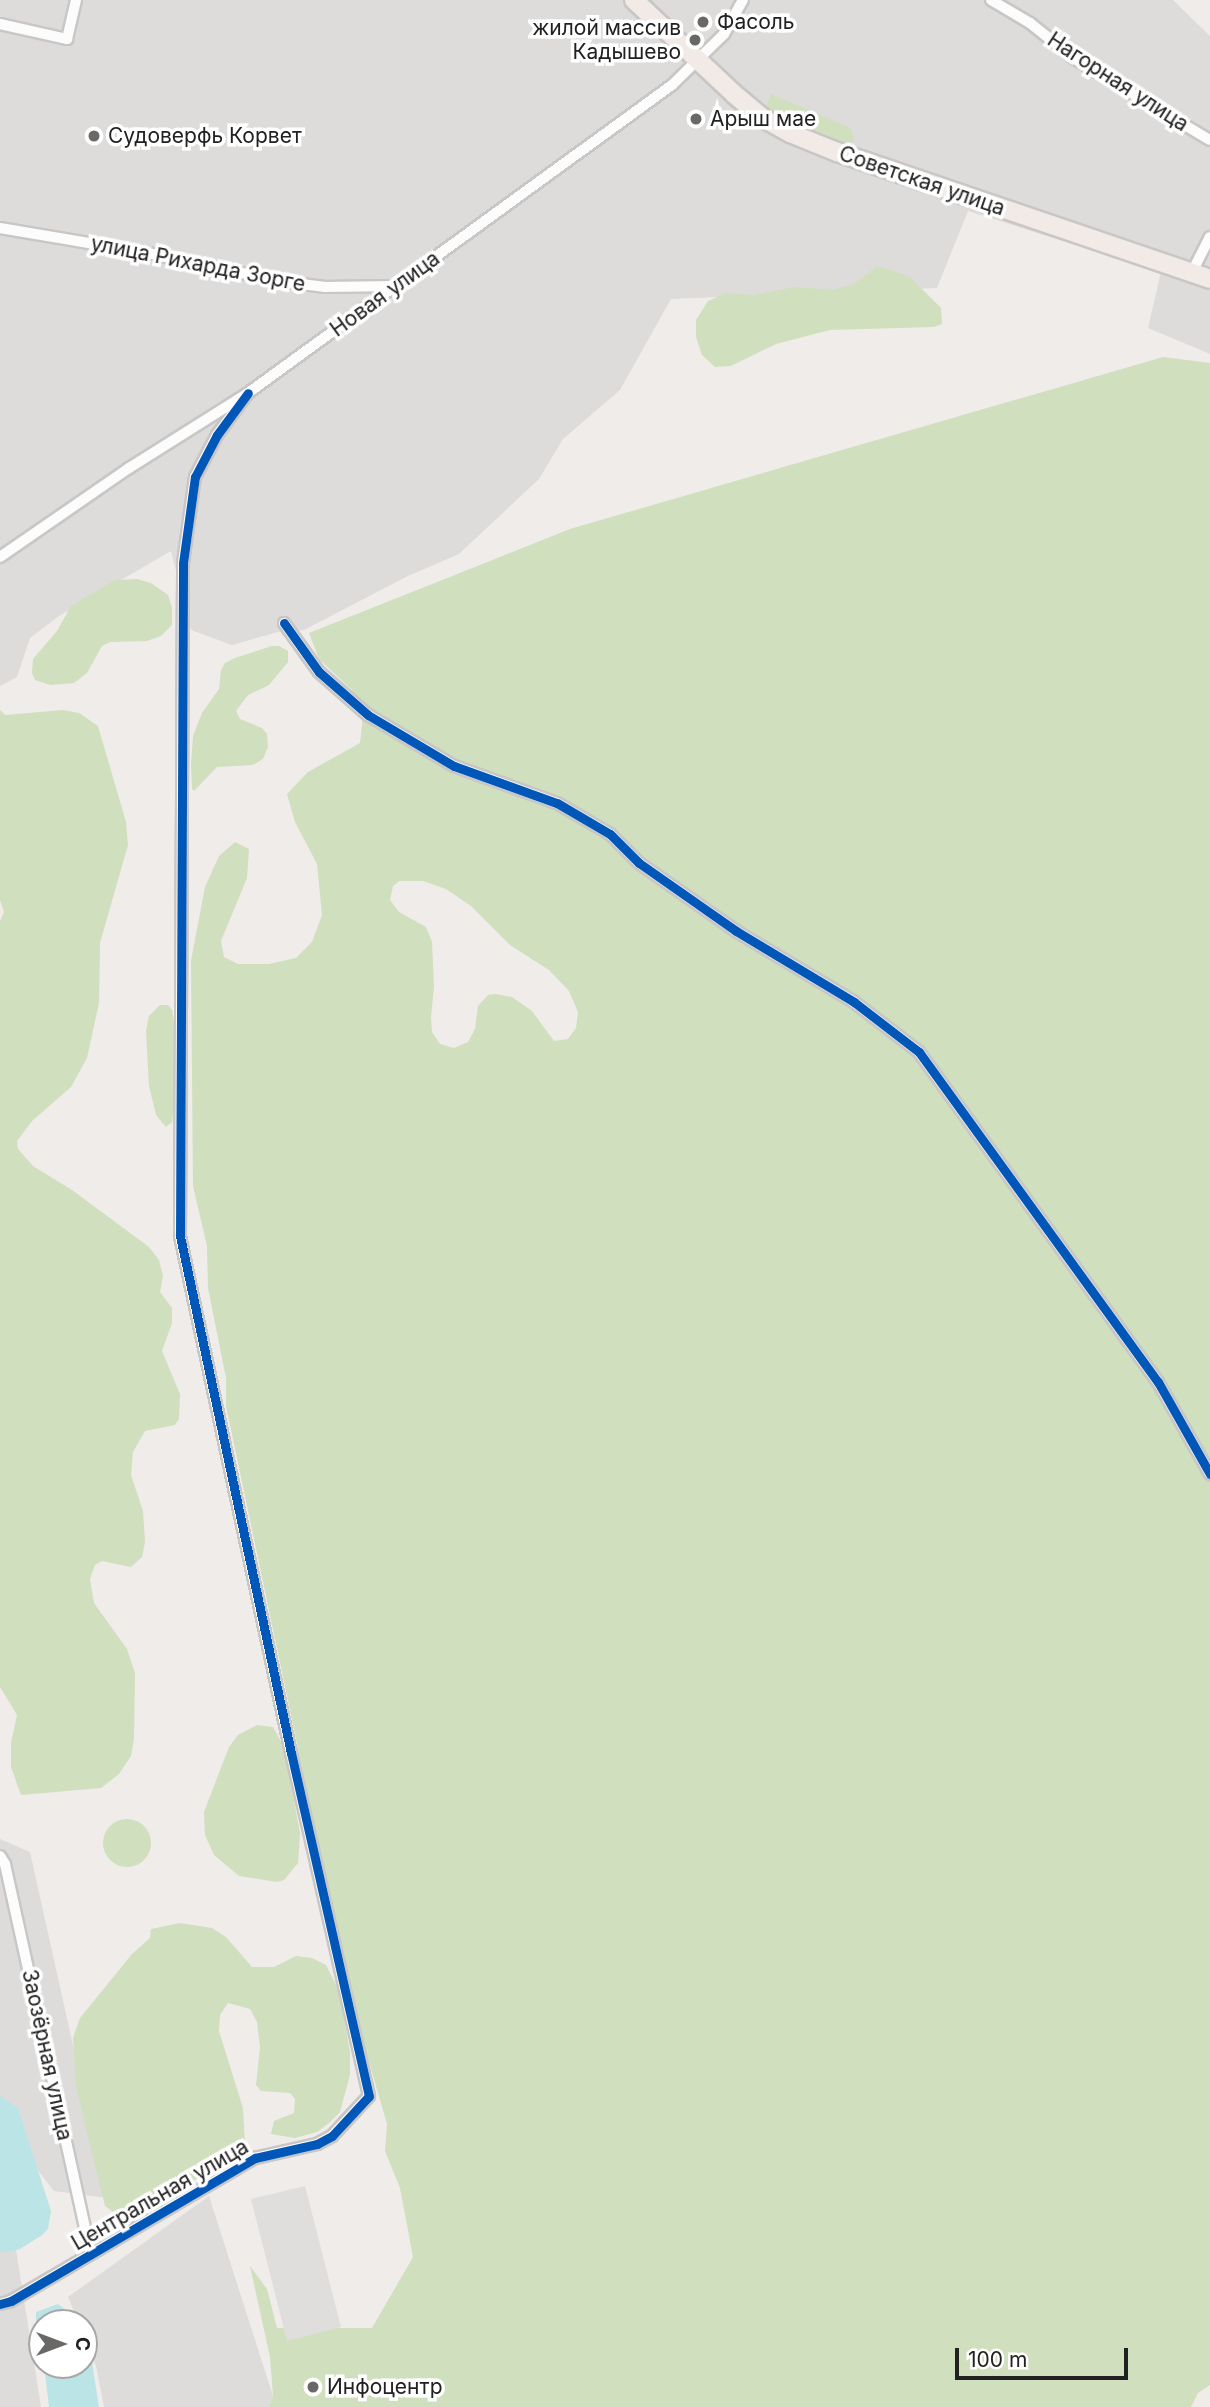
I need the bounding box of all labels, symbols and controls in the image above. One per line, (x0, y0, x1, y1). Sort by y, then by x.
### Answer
place label: Фасоль (717, 9, 795, 35)
marker: Фасоль (695, 14, 711, 30)
place label: жилой массив Кадышево (532, 15, 681, 65)
street label: Нагорная улица (1043, 27, 1193, 137)
marker: жилой массив Кадышево (687, 32, 703, 48)
place label: Арыш мае (710, 106, 816, 132)
marker: Арыш мае (688, 111, 704, 127)
place label: Судоверфь Корвет (108, 123, 302, 149)
marker: Судоверфь Корвет (86, 128, 102, 144)
street label: Советская улица (836, 141, 1008, 221)
street label: улица Рихарда Зорге (89, 231, 307, 297)
street label: Новая улица (325, 246, 445, 342)
street label: Заозёрная улица (17, 1967, 77, 2143)
street label: Центральная улица (67, 2134, 253, 2256)
north arrow (28, 2309, 98, 2379)
scale bar (958, 2334, 1131, 2378)
text: С (71, 2337, 94, 2351)
text: 100 m (968, 2347, 1027, 2372)
place label: Инфоцентр (327, 2374, 442, 2400)
marker: Инфоцентр (305, 2379, 321, 2395)

